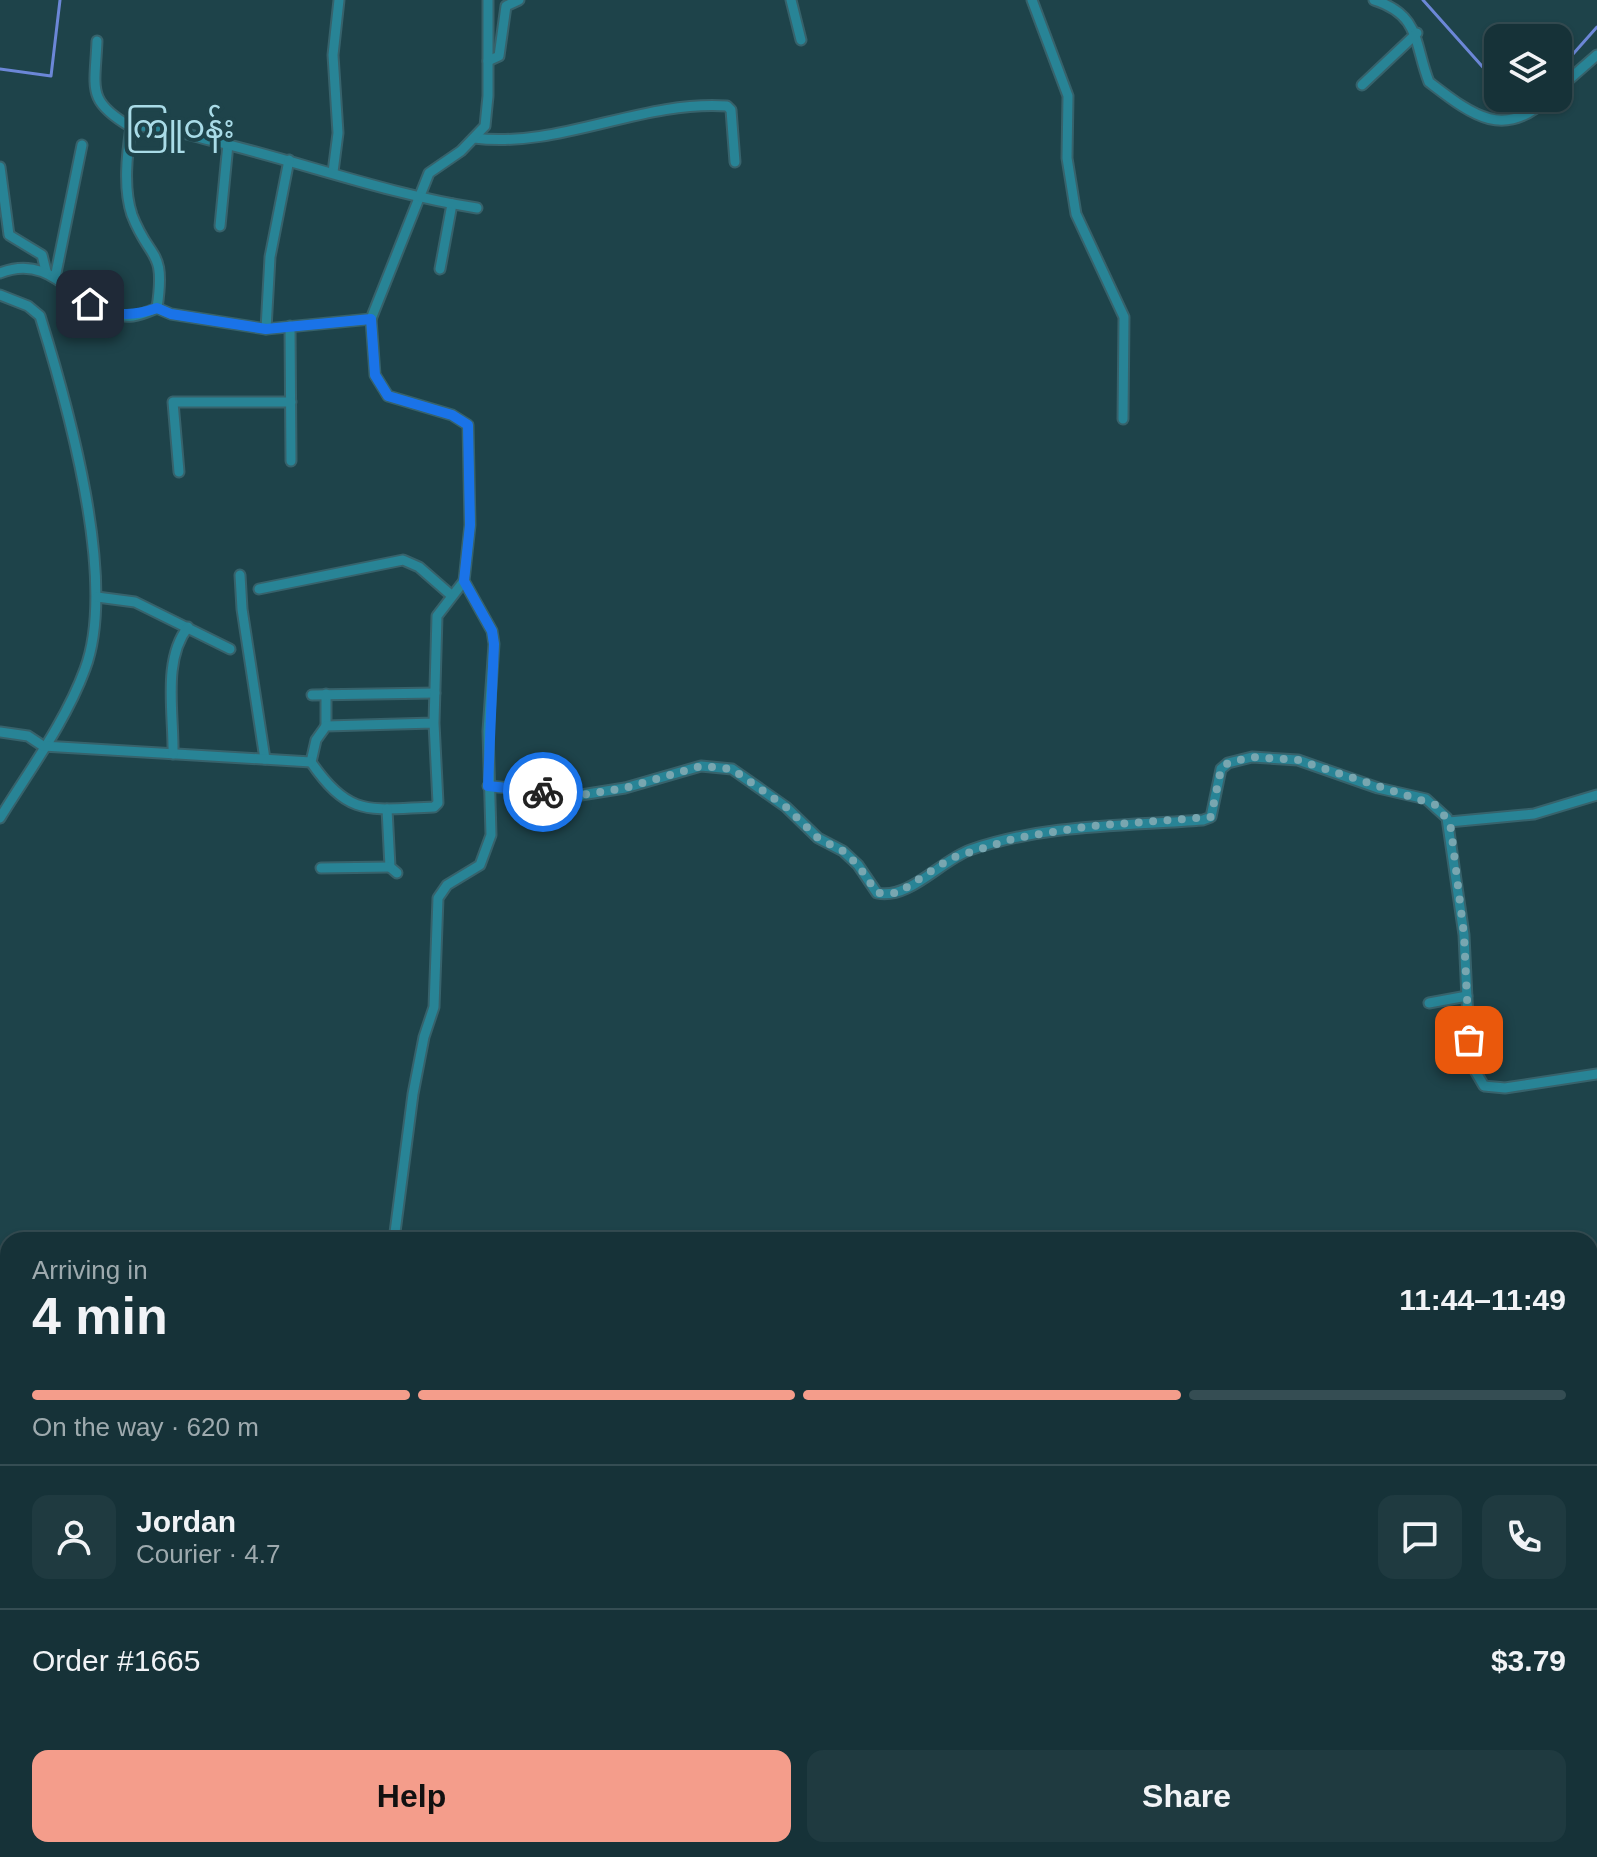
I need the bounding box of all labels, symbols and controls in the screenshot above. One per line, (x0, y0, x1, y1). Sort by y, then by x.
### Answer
map controls (1484, 24, 1572, 112)
button: layers (1484, 24, 1572, 112)
district label: ကြူဝန်း (126, 104, 234, 153)
pin (56, 270, 124, 338)
icon: home (68, 282, 112, 326)
courier (503, 752, 583, 832)
icon: bike (521, 770, 565, 814)
pin (1435, 1006, 1503, 1074)
icon: bag (1447, 1018, 1491, 1062)
text: Arriving in (32, 1255, 148, 1285)
text: 11:44–11:49 (1399, 1283, 1566, 1316)
text: 4 min (32, 1287, 168, 1345)
text: On the way · 620 m (32, 1412, 259, 1442)
button: person (32, 1495, 116, 1579)
button: chat (1378, 1495, 1462, 1579)
button: phone (1482, 1495, 1566, 1579)
text: Jordan (136, 1505, 236, 1538)
text: Courier · 4.7 (136, 1539, 281, 1569)
text: Order #1665 (32, 1644, 200, 1677)
text: $3.79 (1491, 1644, 1566, 1677)
button: Help (32, 1750, 791, 1842)
button: Share (807, 1750, 1566, 1842)

